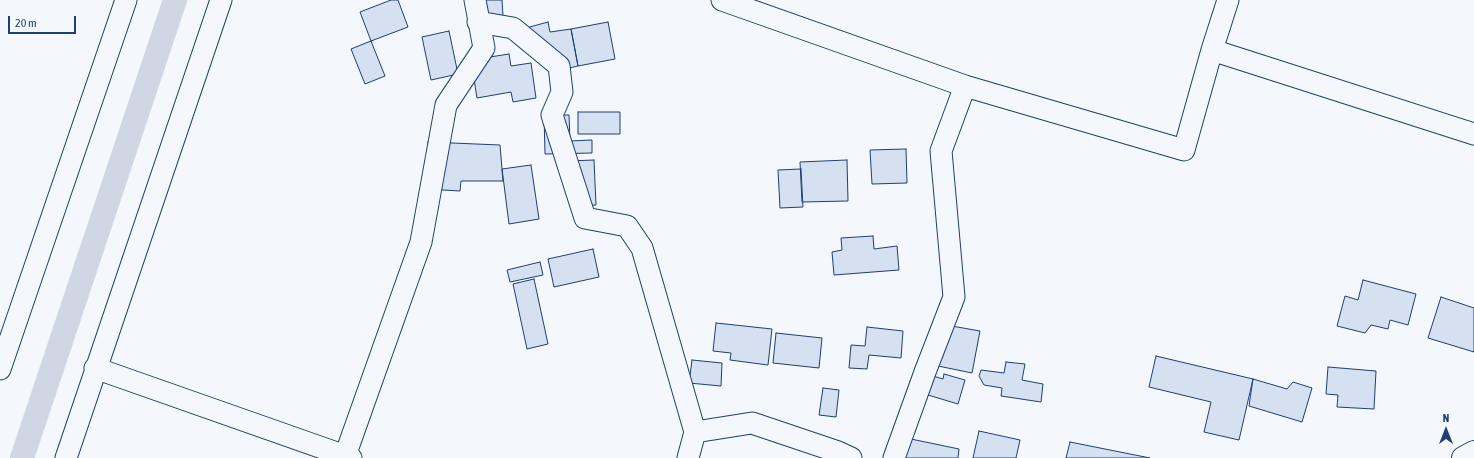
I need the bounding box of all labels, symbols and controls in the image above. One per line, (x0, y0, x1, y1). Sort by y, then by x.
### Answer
scale bar (10, 8, 78, 34)
text: 20 m (15, 16, 37, 30)
north arrow (1426, 410, 1466, 450)
text: N (1443, 412, 1449, 424)

